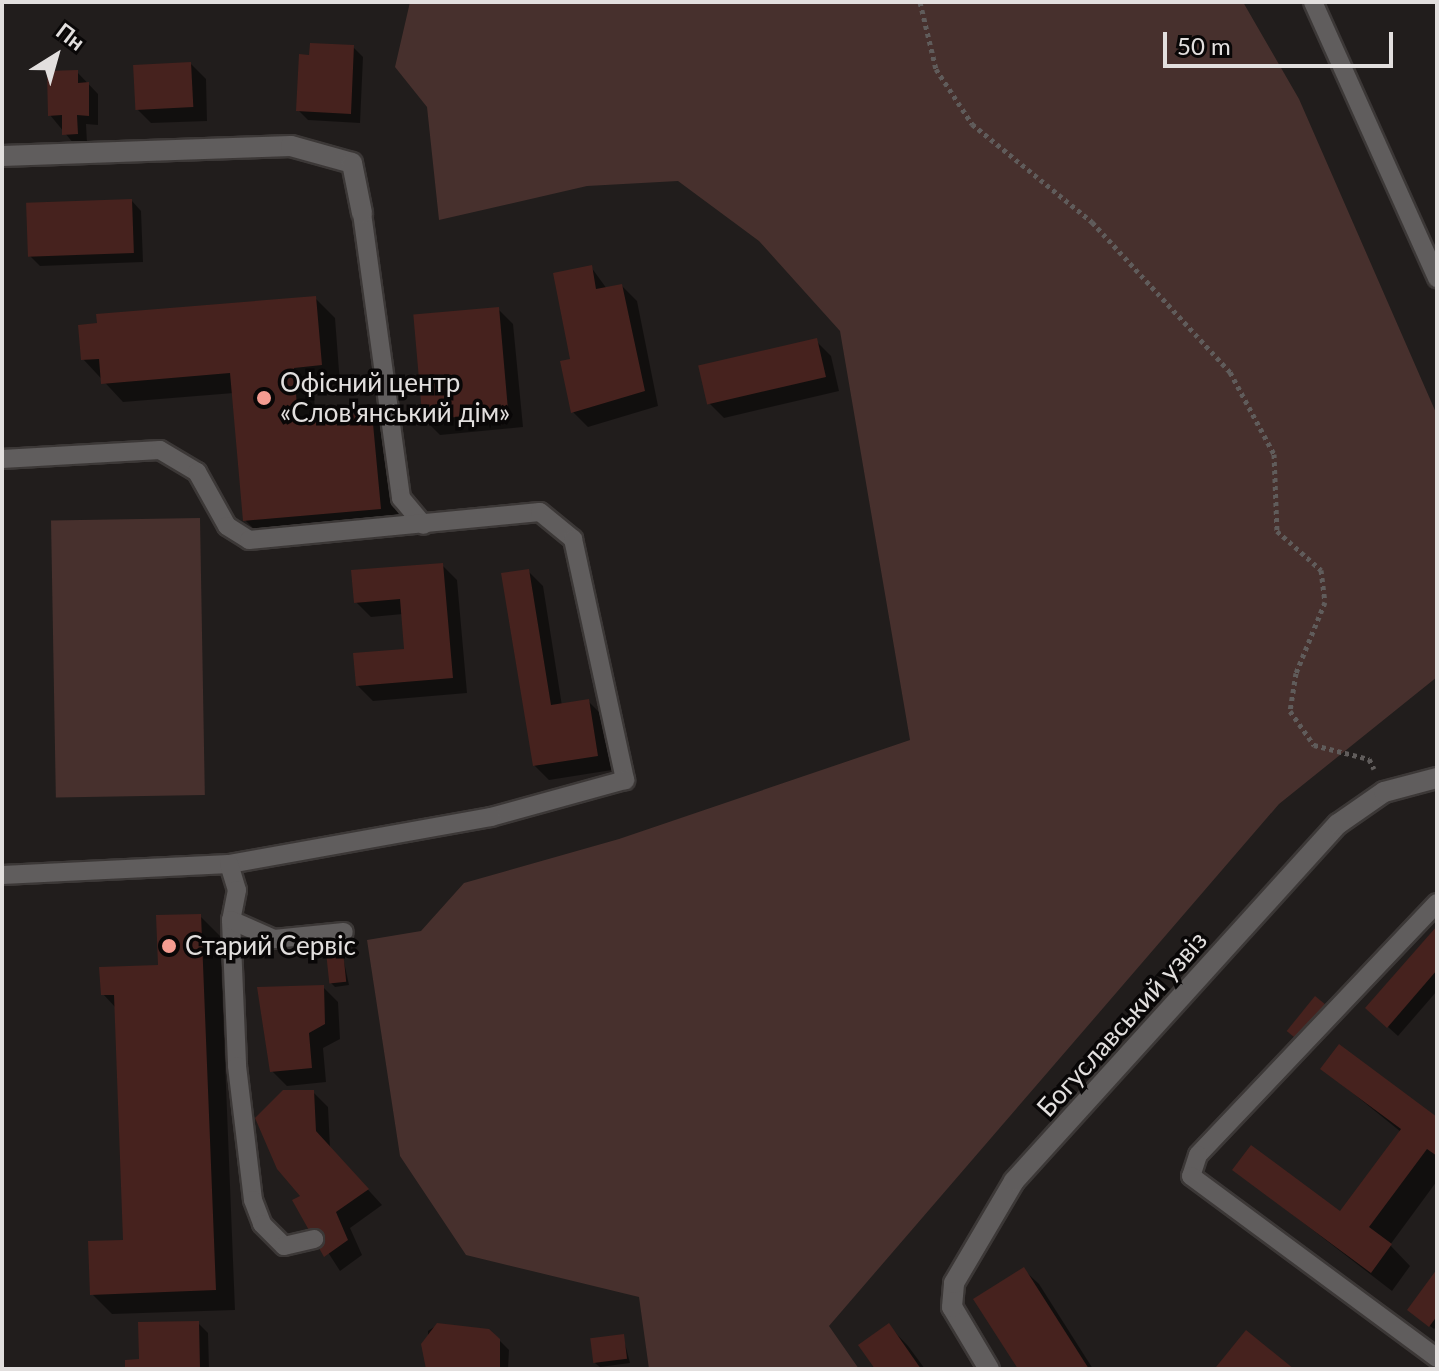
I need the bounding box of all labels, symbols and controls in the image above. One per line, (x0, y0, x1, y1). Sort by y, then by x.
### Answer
north arrow (16, 16, 96, 96)
scale bar (1167, 16, 1397, 66)
text: Пн (51, 17, 90, 56)
text: 50 m (1177, 31, 1231, 60)
place label: Офісний центр «Слов'янський дім» (280, 367, 510, 428)
marker: Офісний центр «Слов'янський дім» (255, 389, 273, 407)
street label: Богуславський узвіз (1031, 925, 1213, 1123)
place label: Старий Сервіс (185, 930, 356, 962)
marker: Старий Сервіс (160, 937, 178, 955)

